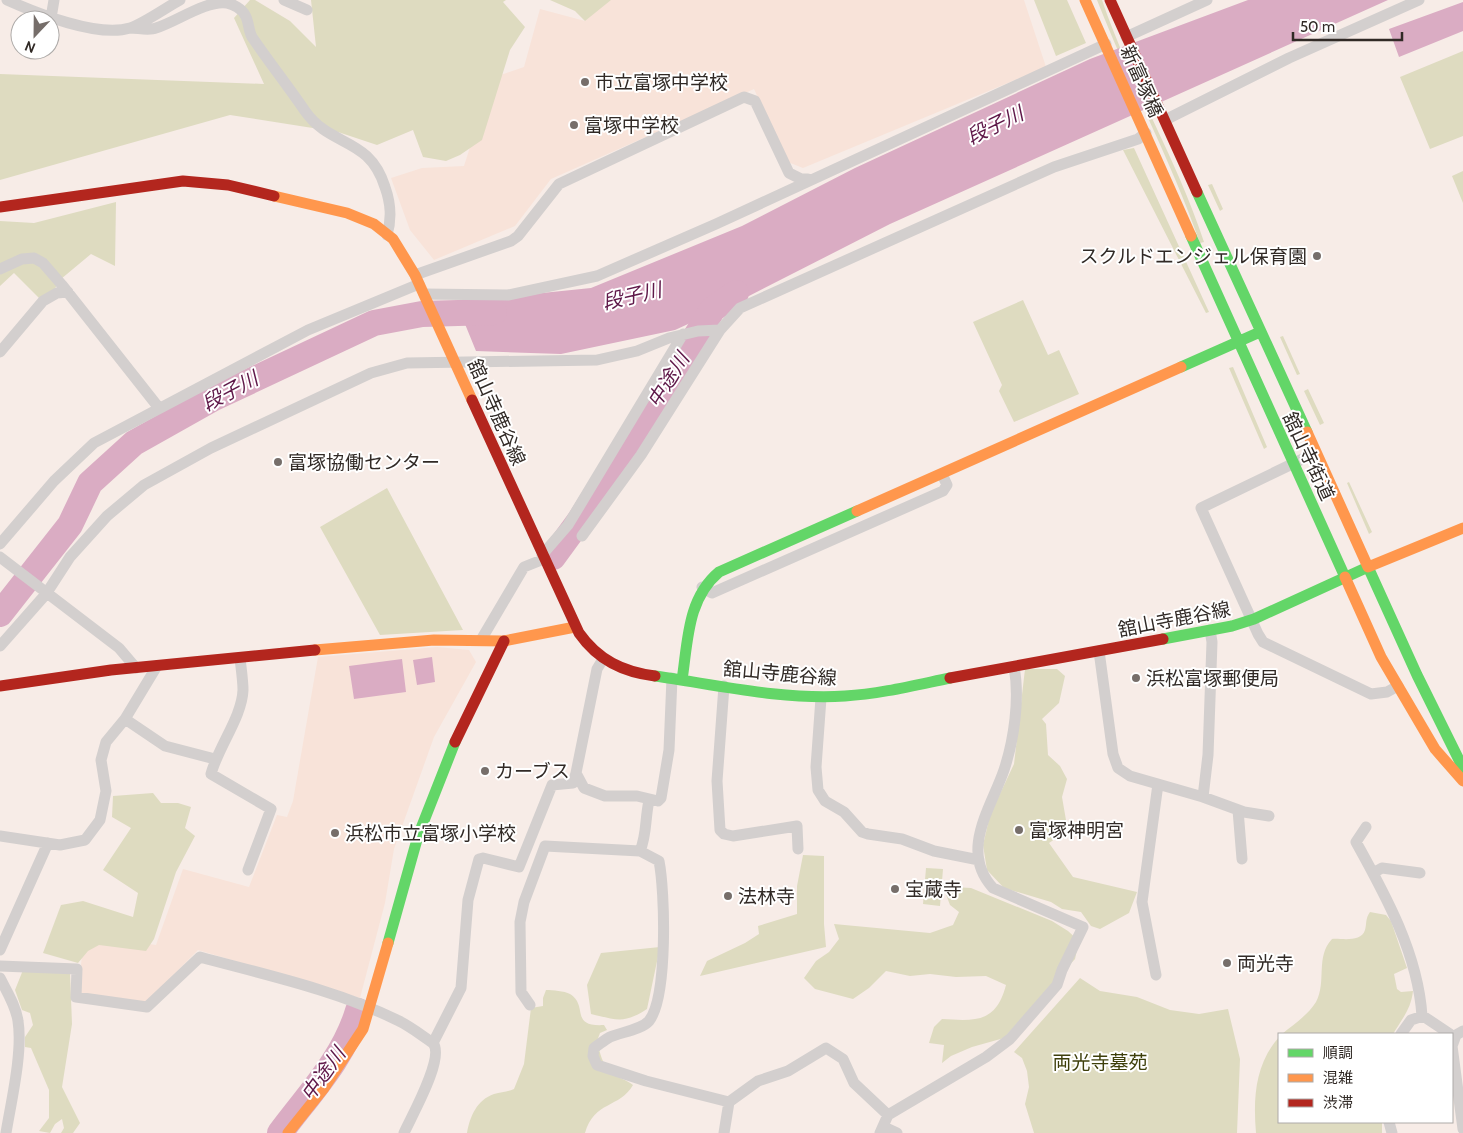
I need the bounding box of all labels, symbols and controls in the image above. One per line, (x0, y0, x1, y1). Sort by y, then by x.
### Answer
north arrow (10, 10, 60, 60)
scale bar (1293, 10, 1402, 42)
text: 50 m (1300, 18, 1335, 36)
text: N (22, 37, 38, 57)
street label: 新富塚橋 (1116, 42, 1168, 121)
place label: 市立富塚中学校 (595, 71, 728, 94)
marker: 市立富塚中学校 (579, 76, 591, 88)
water label: 段子川 (963, 100, 1029, 149)
place label: 富塚中学校 (584, 114, 679, 137)
marker: 富塚中学校 (568, 119, 580, 131)
place label: スクルドエンジェル保育園 (1080, 245, 1307, 268)
marker: スクルドエンジェル保育園 (1311, 250, 1323, 262)
water label: 段子川 (600, 277, 666, 314)
water label: 中途川 (642, 347, 695, 412)
street label: 舘山寺鹿谷線 (463, 355, 530, 469)
water label: 段子川 (198, 365, 264, 416)
street label: 舘山寺街道 (1278, 408, 1339, 504)
place label: 富塚協働センター (288, 451, 440, 474)
marker: 富塚協働センター (272, 456, 284, 468)
street label: 舘山寺鹿谷線 (1116, 597, 1232, 642)
street label: 舘山寺鹿谷線 (722, 657, 838, 690)
place label: 浜松富塚郵便局 (1146, 667, 1279, 690)
marker: 浜松富塚郵便局 (1130, 672, 1142, 684)
place label: カーブス (495, 760, 570, 783)
marker: カーブス (479, 765, 491, 777)
place label: 富塚神明宮 (1029, 819, 1124, 842)
place label: 浜松市立富塚小学校 (345, 822, 516, 845)
marker: 富塚神明宮 (1013, 824, 1025, 836)
marker: 浜松市立富塚小学校 (329, 827, 341, 839)
place label: 宝蔵寺 (905, 878, 962, 901)
marker: 宝蔵寺 (889, 883, 901, 895)
place label: 法林寺 (738, 885, 795, 908)
marker: 法林寺 (722, 890, 734, 902)
place label: 両光寺 (1237, 952, 1294, 975)
marker: 両光寺 (1221, 957, 1233, 969)
legend (1278, 1033, 1453, 1123)
water label: 中途川 (296, 1041, 352, 1105)
text: 順調 (1323, 1044, 1353, 1062)
park label: 両光寺墓苑 (1052, 1051, 1148, 1074)
text: 混雑 (1323, 1069, 1353, 1087)
text: 渋滞 (1323, 1094, 1353, 1112)

